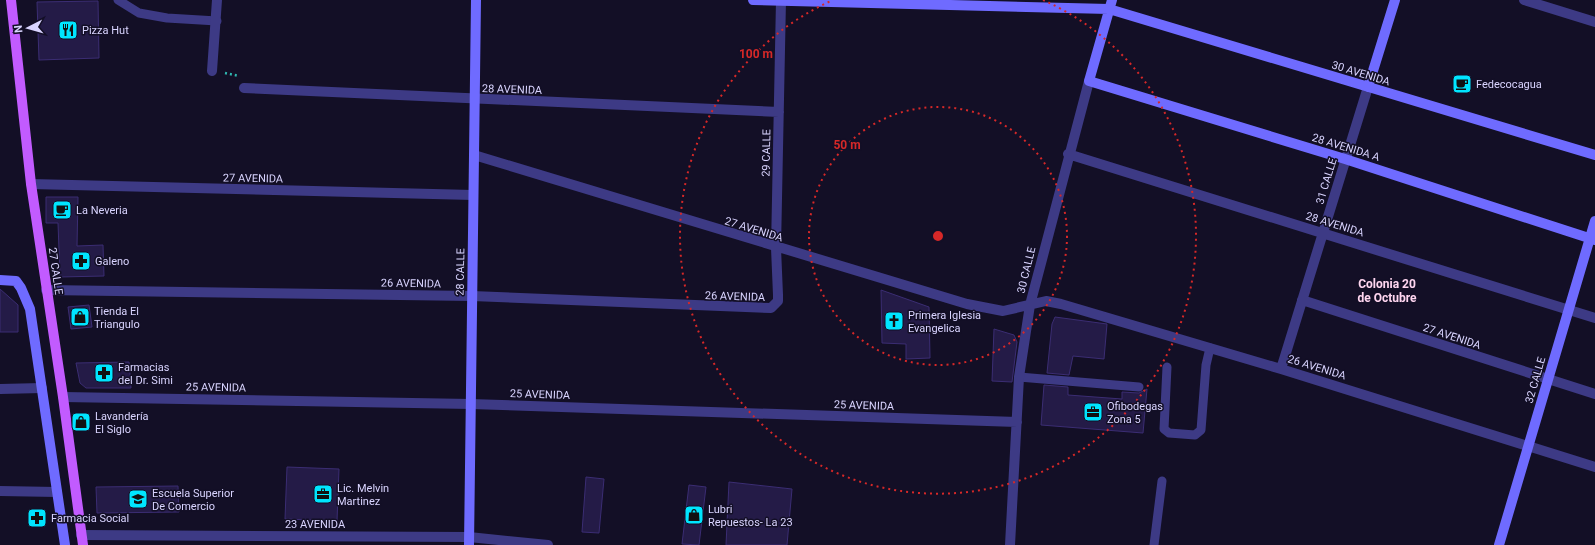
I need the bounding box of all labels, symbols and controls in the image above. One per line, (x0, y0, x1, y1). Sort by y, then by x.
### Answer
north arrow (8, 8, 48, 48)
restaurant icon: Pizza Hut (57, 19, 79, 41)
text: N (12, 24, 25, 34)
place label: Pizza Hut (82, 24, 129, 37)
text: 100 m (739, 47, 773, 61)
street label: 30 AVENIDA (1330, 58, 1392, 89)
cafe icon: Fedecocagua (1451, 73, 1473, 95)
place label: Fedecocagua (1476, 78, 1542, 91)
street label: 28 AVENIDA (482, 82, 543, 97)
street label: 29 CALLE (760, 129, 773, 177)
street label: 28 AVENIDA A (1310, 131, 1382, 164)
text: 50 m (833, 138, 861, 152)
street label: 31 CALLE (1313, 157, 1340, 206)
street label: 27 AVENIDA (223, 171, 284, 186)
cafe icon: La Neveria (51, 199, 73, 221)
place label: La Neveria (76, 204, 128, 217)
street label: 28 AVENIDA (1304, 209, 1366, 240)
street label: 27 AVENIDA (723, 214, 785, 245)
centre of rings (931, 229, 945, 243)
street label: 30 CALLE (1014, 245, 1039, 295)
street label: 27 CALLE (46, 247, 65, 296)
street label: 28 CALLE (454, 248, 467, 296)
pharmacy icon: Galeno (70, 250, 92, 272)
place label: Galeno (95, 255, 129, 268)
street label: 26 AVENIDA (381, 276, 442, 291)
district label: Colonia 20 de Octubre (1357, 277, 1417, 305)
street label: 26 AVENIDA (705, 289, 766, 304)
place label: Tienda El Triangulo (94, 305, 140, 331)
shop icon: Tienda El Triangulo (69, 306, 91, 328)
place label: Primera Iglesia Evangelica (908, 309, 981, 335)
church icon: Primera Iglesia Evangelica (883, 310, 905, 332)
street label: 27 AVENIDA (1421, 321, 1483, 352)
street label: 26 AVENIDA (1286, 352, 1348, 383)
street label: 32 CALLE (1523, 356, 1548, 405)
place label: Farmacias del Dr. Simi (118, 361, 173, 387)
pharmacy icon: Farmacias del Dr. Simi (93, 362, 115, 384)
street label: 25 AVENIDA (186, 380, 247, 395)
street label: 25 AVENIDA (510, 387, 571, 402)
street label: 25 AVENIDA (834, 398, 895, 413)
place label: Ofibodegas Zona 5 (1107, 400, 1163, 426)
office icon: Ofibodegas Zona 5 (1082, 401, 1104, 423)
place label: Lavandería El Siglo (95, 410, 149, 436)
shop icon: Lavandería El Siglo (70, 411, 92, 433)
place label: Lic. Melvin Martinez (337, 482, 389, 508)
office icon: Lic. Melvin Martinez (312, 483, 334, 505)
place label: Escuela Superior De Comercio (152, 487, 234, 513)
school or university icon: Escuela Superior De Comercio (127, 488, 149, 510)
place label: Lubri Repuestos- La 23 (708, 503, 793, 529)
shop icon: Lubri Repuestos- La 23 (683, 504, 705, 526)
pharmacy icon: Farmacia Social (26, 507, 48, 529)
place label: Farmacia Social (51, 512, 129, 525)
street label: 23 AVENIDA (285, 518, 346, 531)

